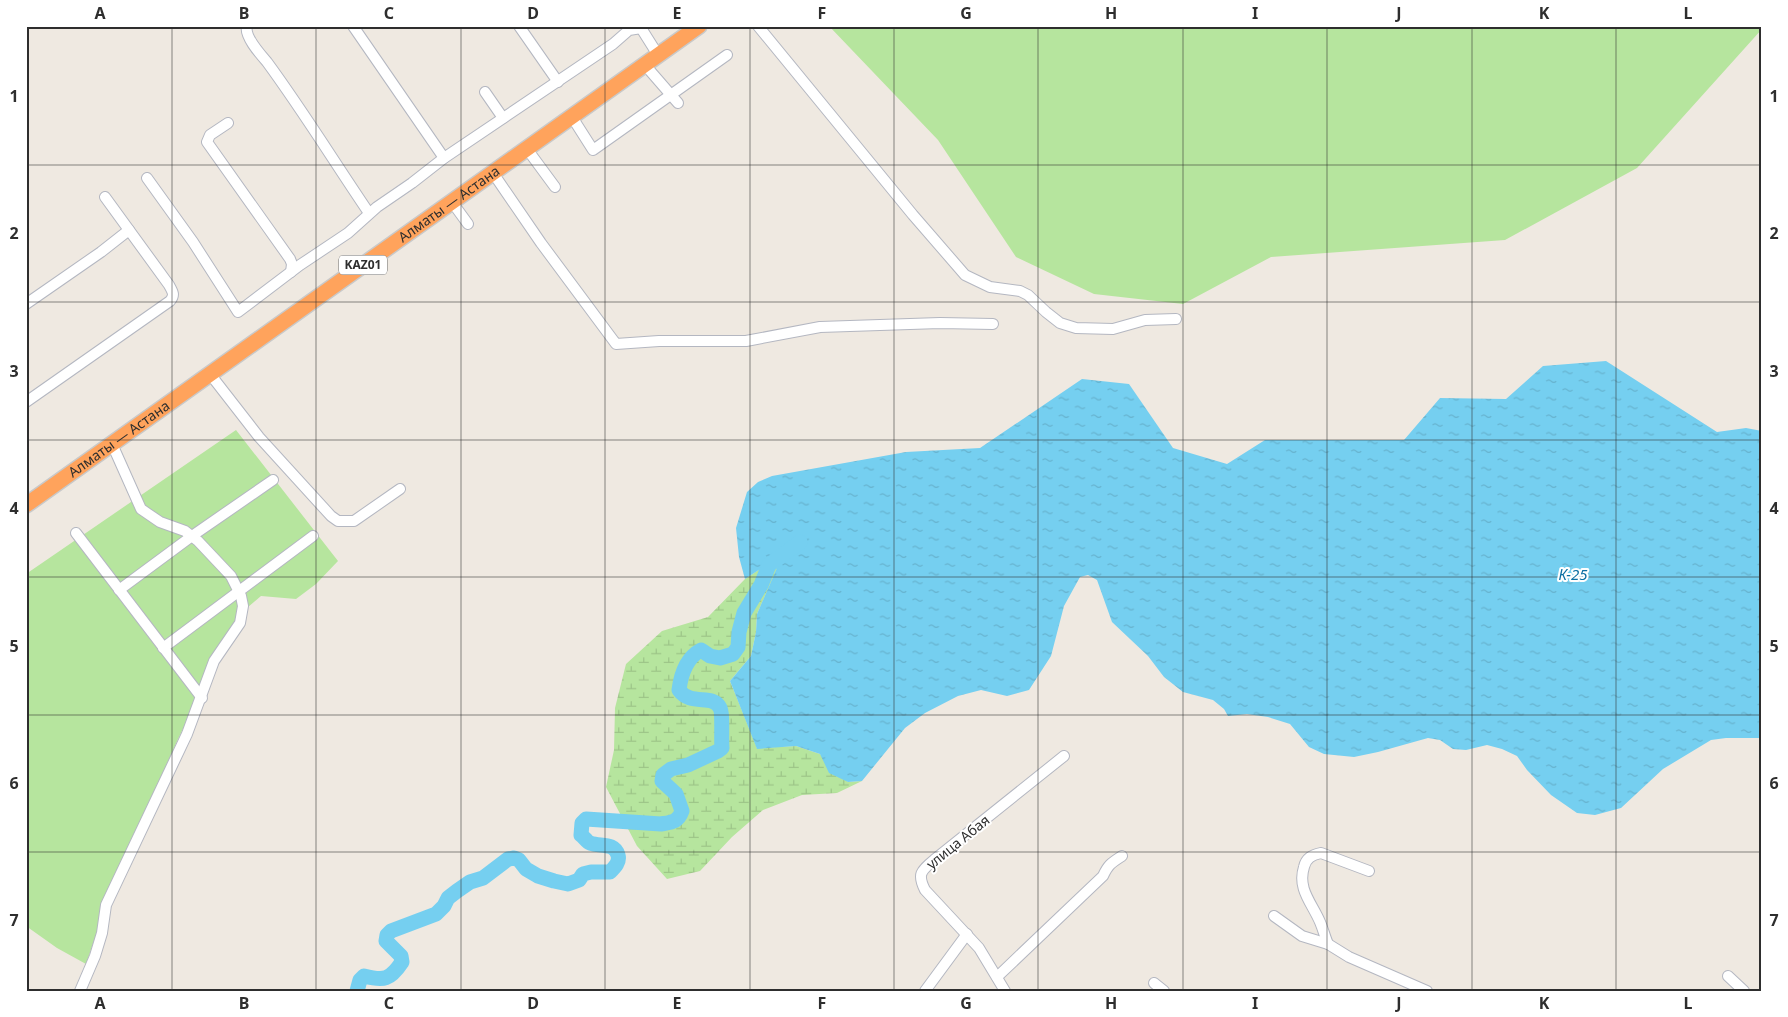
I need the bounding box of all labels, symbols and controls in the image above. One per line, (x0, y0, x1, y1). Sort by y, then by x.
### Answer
text: A (94, 2, 106, 24)
text: B (239, 2, 249, 24)
text: C (384, 2, 394, 24)
text: D (527, 2, 539, 24)
text: E (673, 2, 682, 24)
text: F (818, 2, 826, 24)
text: G (960, 2, 972, 24)
text: H (1105, 2, 1117, 24)
text: I (1252, 2, 1258, 24)
text: J (1394, 2, 1402, 24)
text: K (1539, 2, 1550, 24)
text: L (1684, 2, 1693, 24)
text: 1 (9, 85, 19, 107)
text: 1 (1769, 85, 1779, 107)
street label: Алматы — Астана (394, 161, 503, 246)
text: 2 (9, 222, 19, 244)
text: 2 (1769, 222, 1779, 244)
road number: KАZ01 (339, 256, 387, 274)
text: 3 (9, 360, 19, 382)
text: 3 (1769, 360, 1779, 382)
street label: Алматы — Астана (64, 396, 173, 481)
text: 4 (9, 497, 19, 519)
text: 4 (1769, 497, 1779, 519)
water label: К-25 (1558, 564, 1588, 584)
text: 5 (9, 635, 19, 657)
text: 5 (1769, 635, 1779, 657)
text: 6 (9, 772, 19, 794)
text: 6 (1769, 772, 1779, 794)
street label: улица Абая (922, 810, 993, 873)
text: 7 (9, 909, 19, 931)
text: 7 (1769, 909, 1779, 931)
text: A (94, 992, 106, 1014)
text: B (239, 992, 249, 1014)
text: C (384, 992, 394, 1014)
text: D (527, 992, 539, 1014)
text: E (673, 992, 682, 1014)
text: F (818, 992, 826, 1014)
text: G (960, 992, 972, 1014)
text: H (1105, 992, 1117, 1014)
text: I (1252, 992, 1258, 1014)
text: J (1394, 992, 1402, 1014)
text: K (1539, 992, 1550, 1014)
text: L (1684, 992, 1693, 1014)

